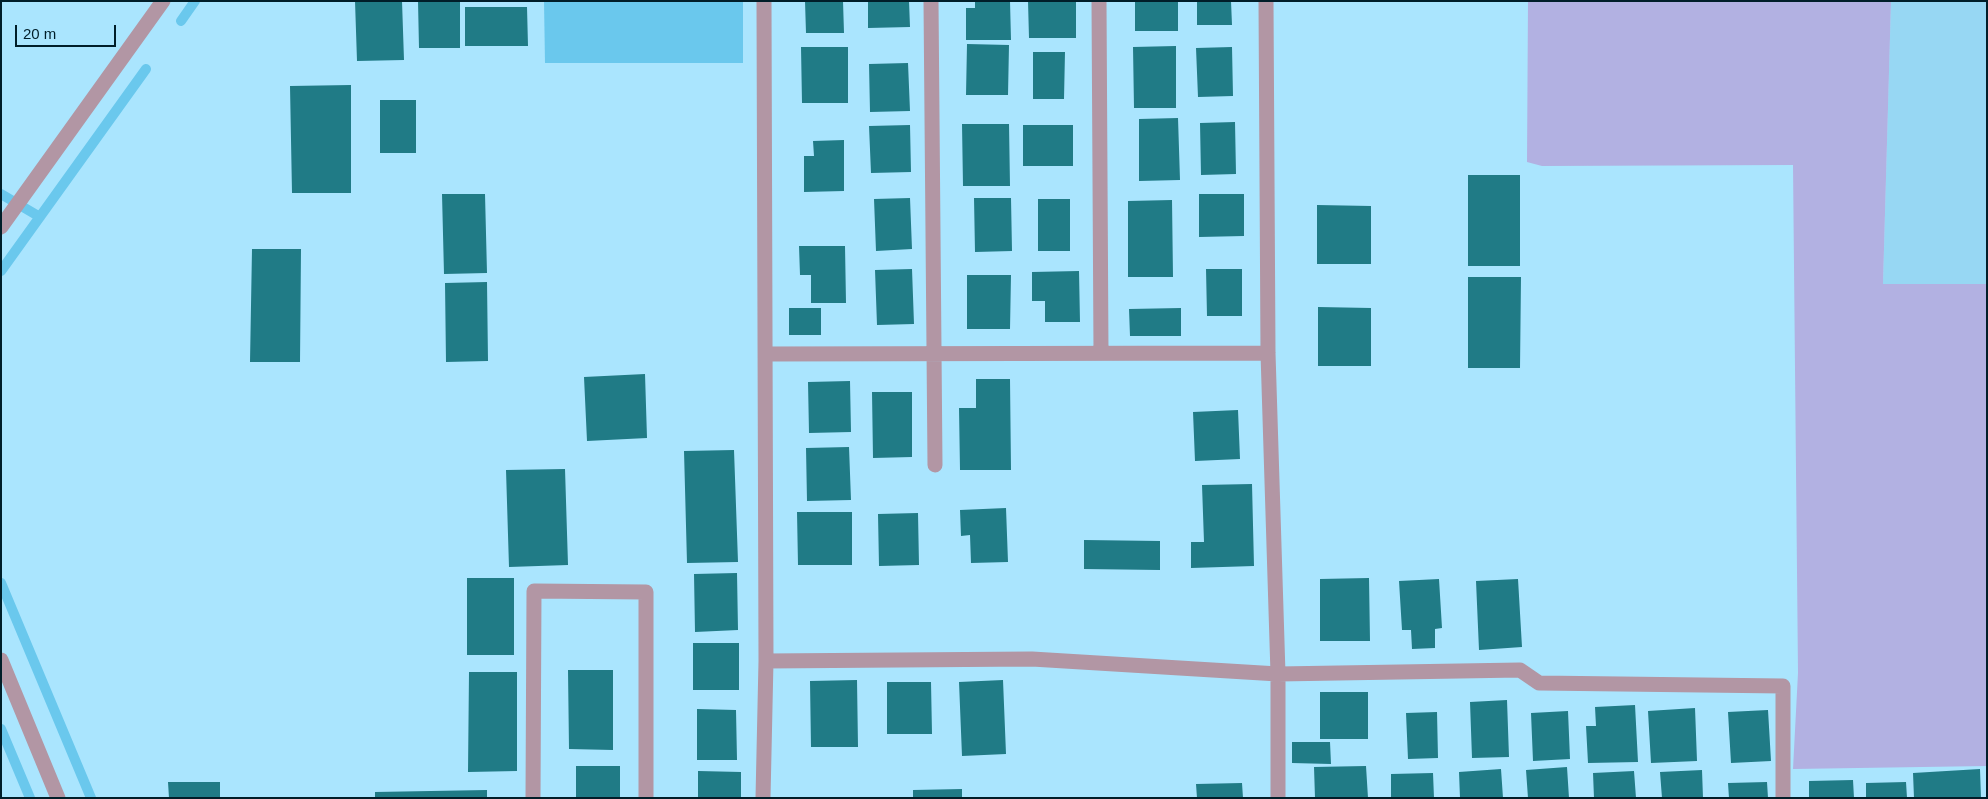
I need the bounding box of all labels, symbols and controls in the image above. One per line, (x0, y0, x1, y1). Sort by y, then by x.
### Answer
scale bar (18, 15, 119, 47)
text: 20 m (23, 25, 56, 42)

